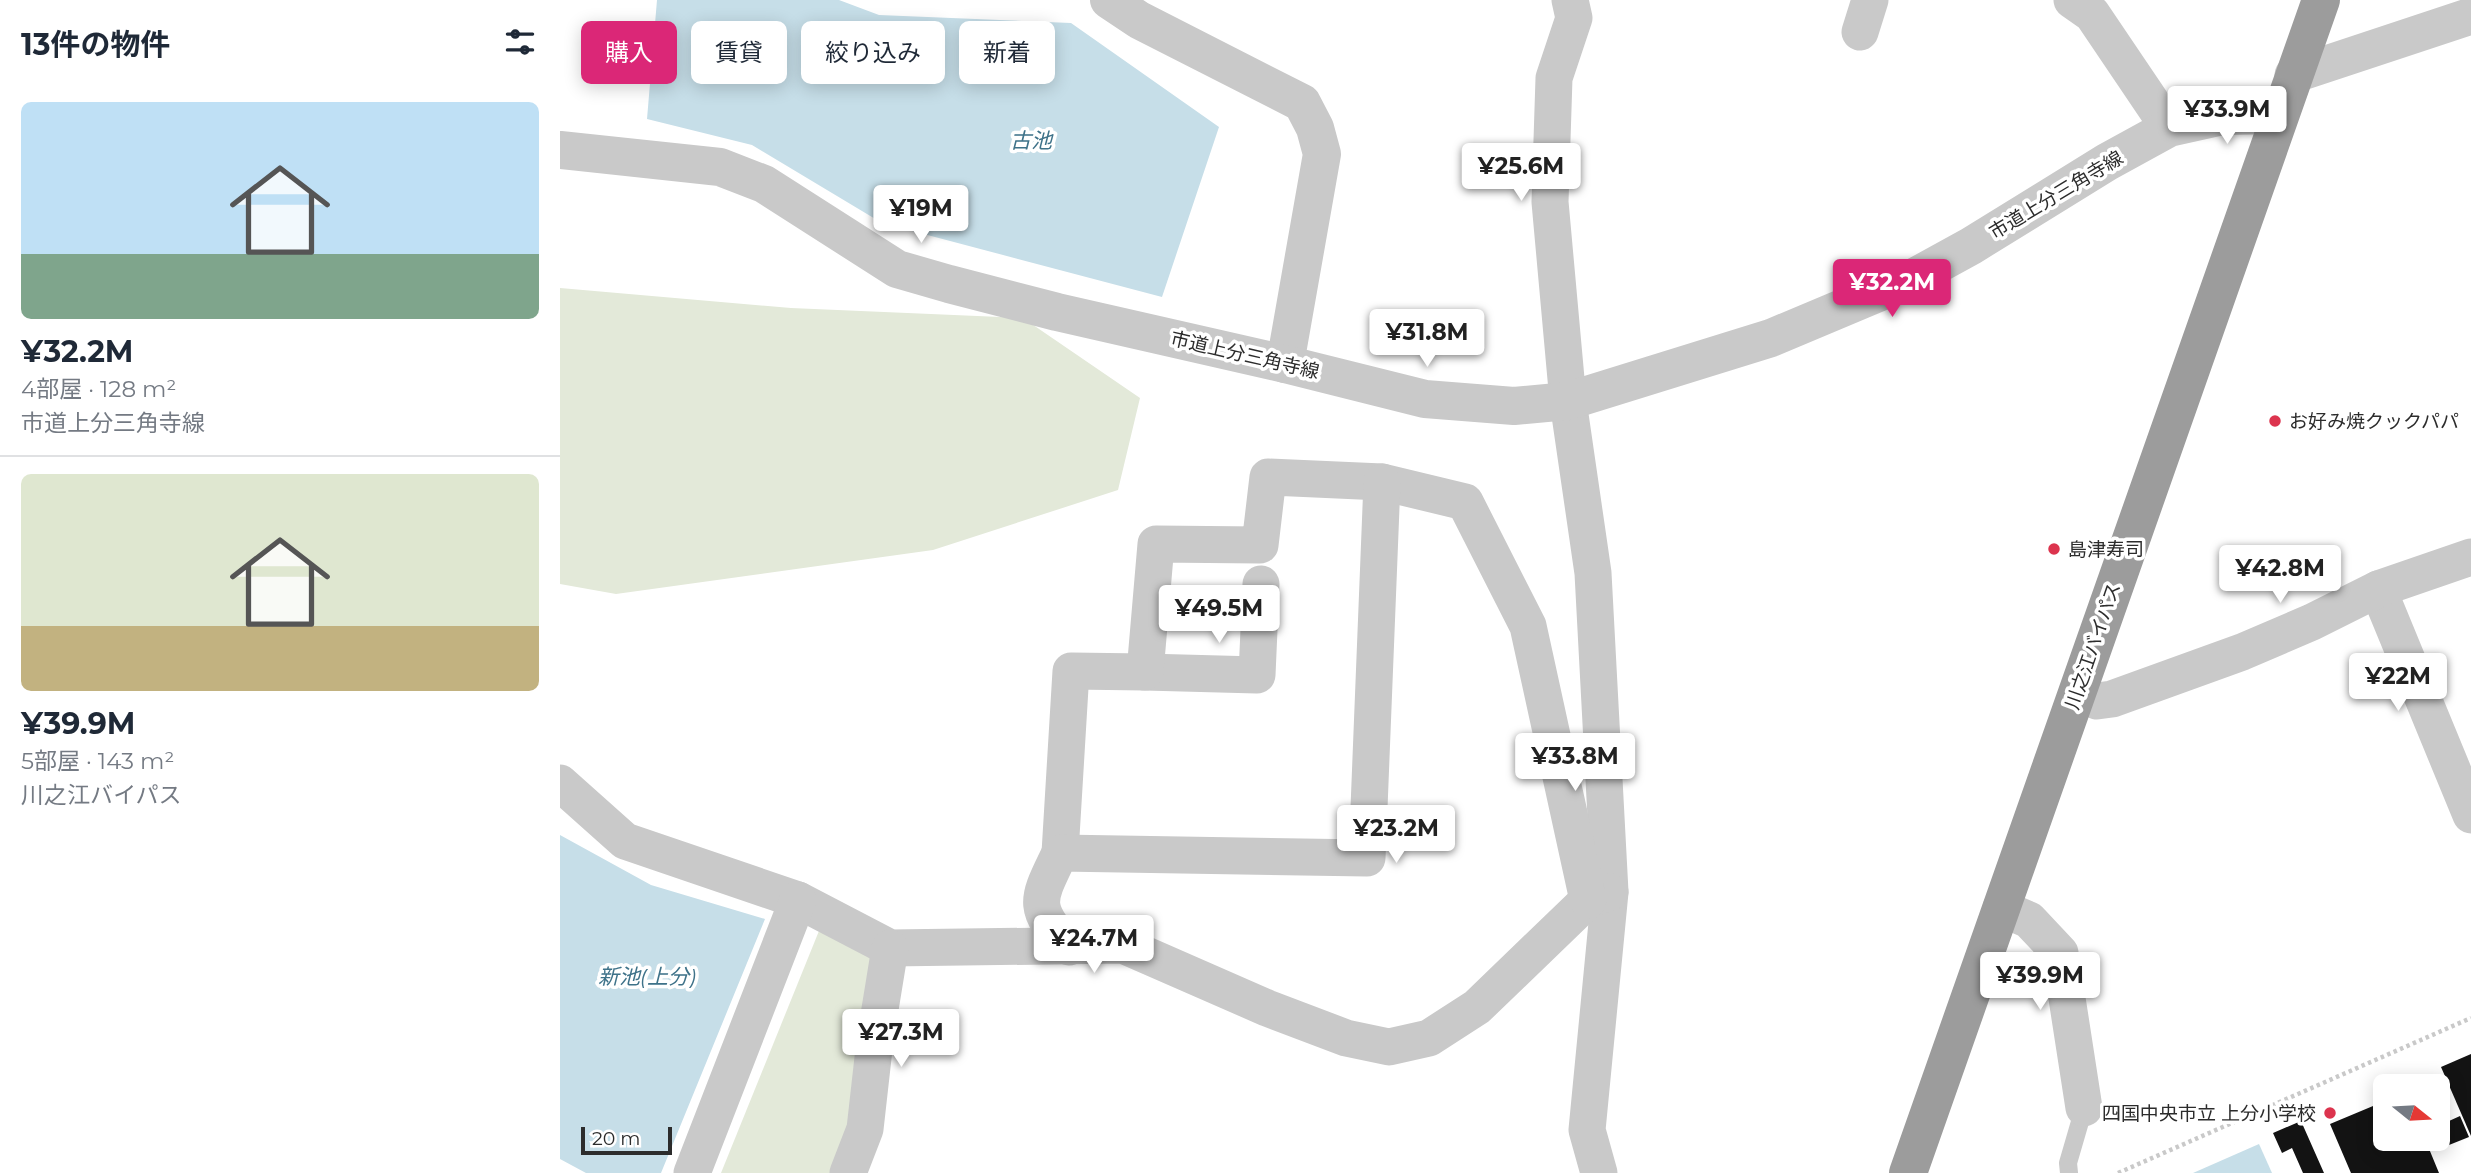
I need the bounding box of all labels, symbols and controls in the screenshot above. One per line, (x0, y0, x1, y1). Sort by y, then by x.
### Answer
chip: 購入 (581, 21, 677, 84)
chip: 賃貸 (691, 21, 787, 84)
chip: 絞り込み (801, 21, 945, 84)
chip: 新着 (959, 21, 1055, 84)
icon: filters (501, 23, 539, 61)
text: 13件の物件 (21, 26, 171, 63)
pin: ¥33.9M (2170, 86, 2284, 146)
text: ¥33.9M (2184, 95, 2270, 123)
water label: 古池 (1010, 128, 1054, 153)
pin: ¥25.6M (1464, 144, 1578, 203)
street label: 市道上分三角寺線 (1985, 146, 2127, 244)
icon: home (217, 147, 343, 273)
text: ¥25.6M (1478, 152, 1564, 180)
pin: ¥19M (880, 186, 962, 245)
text: ¥19M (889, 194, 953, 222)
pin: ¥32.2M (1835, 260, 1949, 319)
text: ¥32.2M (1849, 268, 1935, 296)
pin: ¥31.8M (1370, 310, 1484, 369)
text: ¥31.8M (1385, 318, 1469, 346)
street label: 市道上分三角寺線 (1168, 327, 1322, 383)
text: ¥32.2M (21, 333, 134, 370)
text: 4部屋 · 128 m² (21, 375, 176, 403)
text: 市道上分三角寺線 (21, 409, 205, 437)
place label: お好み焼クックパパ (2289, 410, 2459, 433)
marker: お好み焼クックパパ (2267, 413, 2283, 429)
icon: home (217, 519, 343, 645)
place label: 島津寿司 (2068, 538, 2144, 561)
marker: 島津寿司 (2046, 541, 2062, 557)
pin: ¥42.8M (2223, 546, 2337, 605)
text: ¥42.8M (2235, 554, 2325, 582)
street label: 川之江バイパス (2061, 580, 2125, 712)
pin: ¥49.5M (1162, 586, 1276, 645)
text: ¥49.5M (1175, 594, 1263, 622)
pin: ¥22M (2357, 654, 2439, 713)
text: ¥22M (2365, 662, 2431, 690)
text: ¥39.9M (21, 705, 135, 742)
pin: ¥33.8M (1518, 734, 1632, 793)
text: ¥33.8M (1531, 742, 1619, 770)
text: 5部屋 · 143 m² (21, 747, 174, 775)
text: 川之江バイパス (21, 781, 182, 809)
pin: ¥23.2M (1339, 806, 1453, 865)
text: ¥23.2M (1353, 814, 1439, 842)
pin: ¥24.7M (1037, 916, 1151, 975)
text: ¥24.7M (1050, 924, 1138, 952)
pin: ¥39.9M (1983, 953, 2097, 1012)
text: ¥39.9M (1996, 961, 2084, 989)
water label: 新池(上分) (598, 964, 696, 989)
pin: ¥27.3M (844, 1010, 958, 1069)
text: ¥27.3M (858, 1018, 944, 1046)
north arrow (2373, 1074, 2450, 1152)
map controls (2373, 1074, 2450, 1151)
place label: 四国中央市立 上分小学校 (2102, 1102, 2316, 1125)
marker: 四国中央市立 上分小学校 (2322, 1105, 2338, 1121)
scale bar (581, 1124, 672, 1156)
text: 20 m (592, 1127, 640, 1150)

